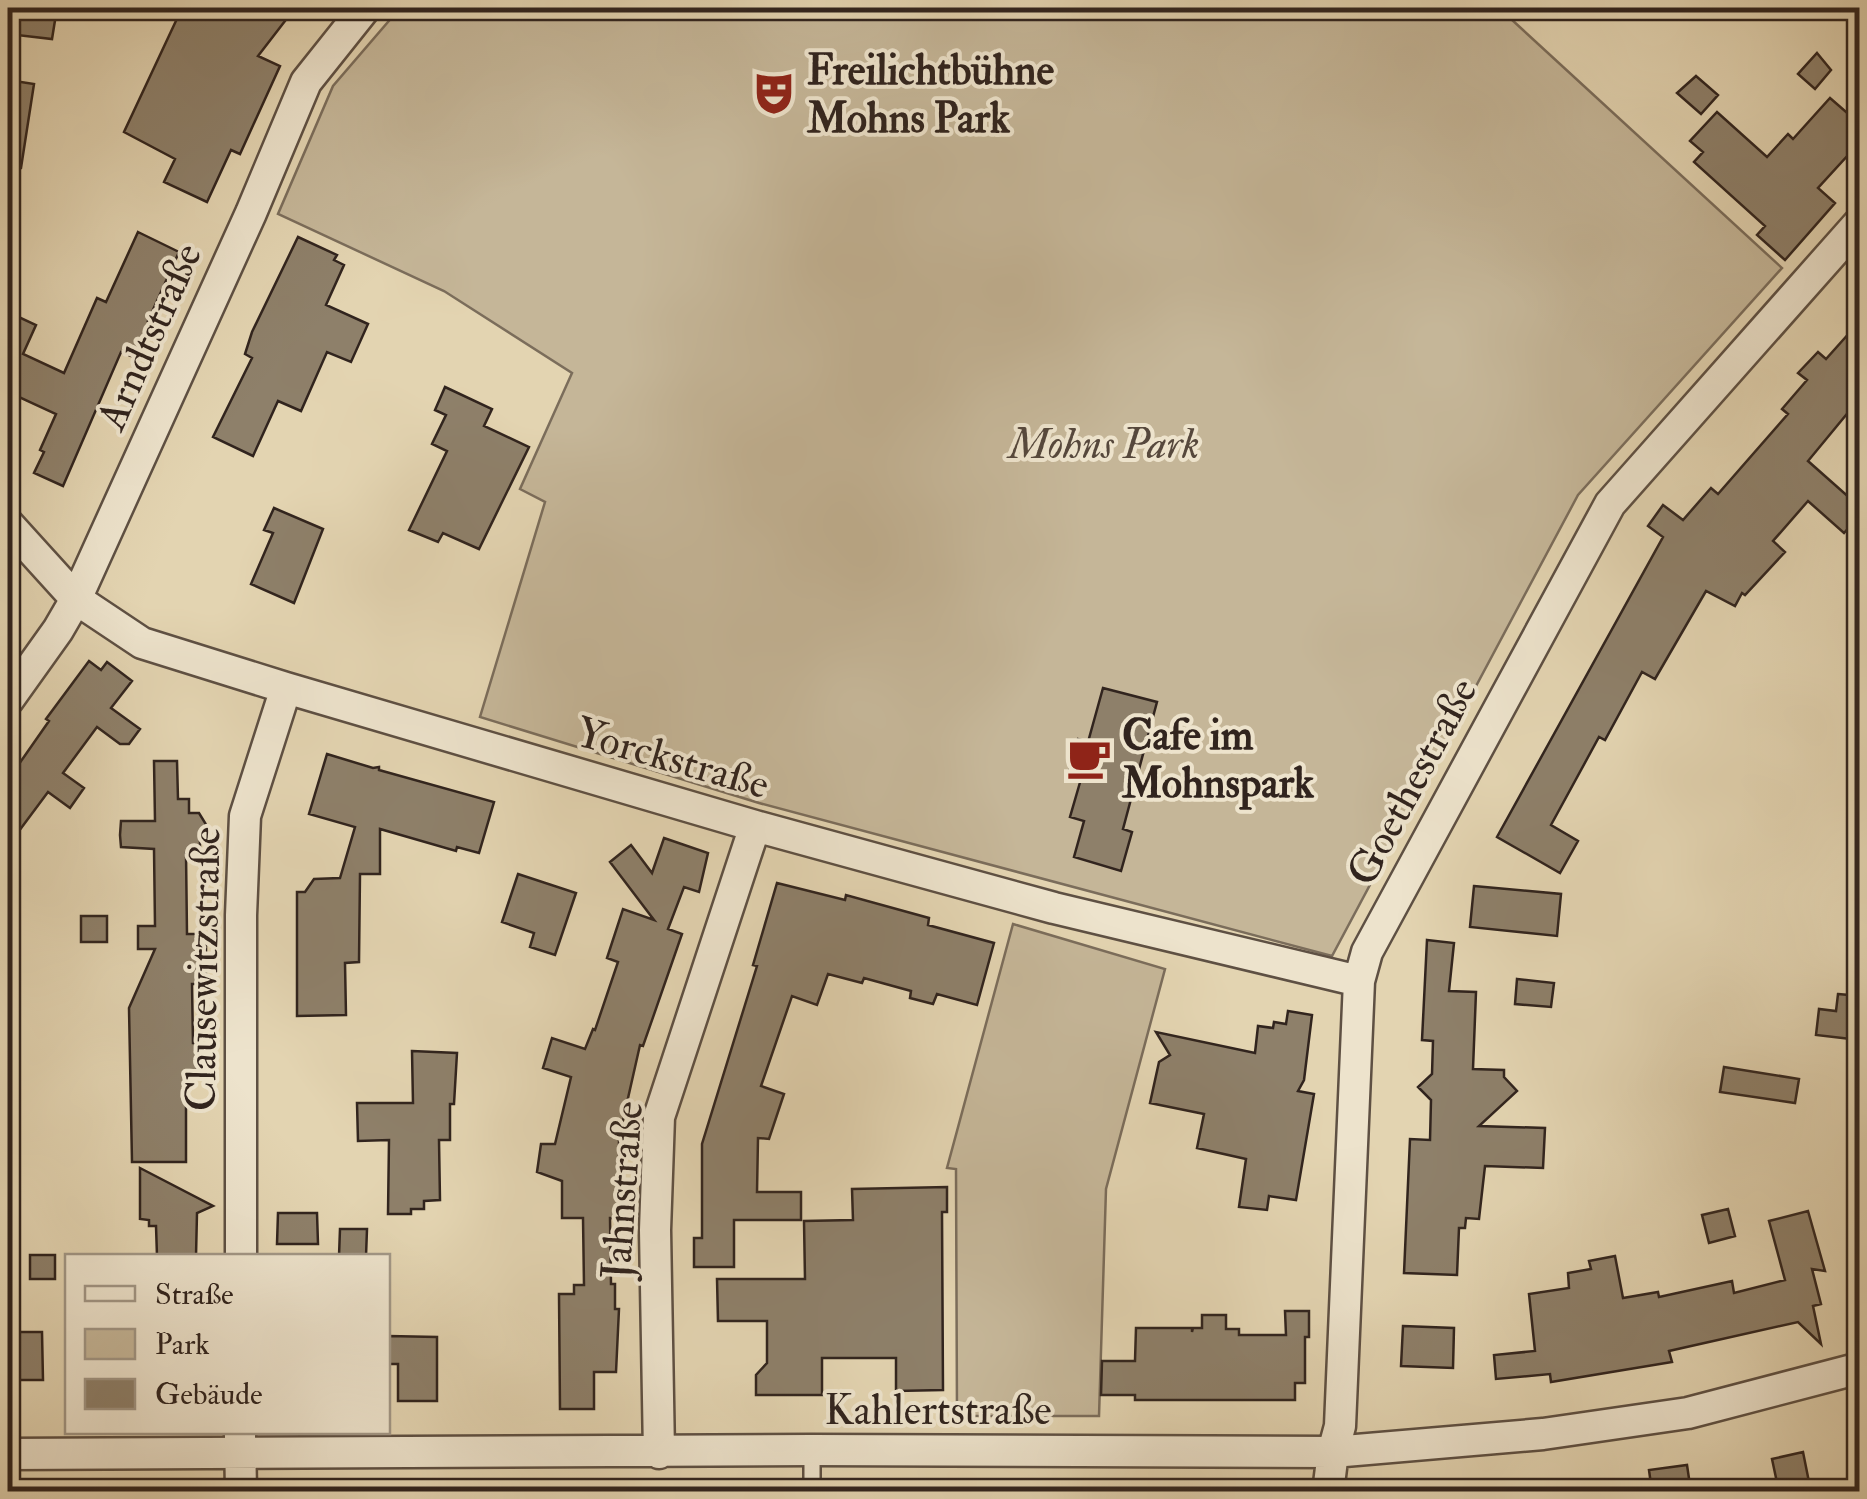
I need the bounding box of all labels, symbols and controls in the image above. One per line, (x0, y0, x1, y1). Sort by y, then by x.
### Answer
place label: Freilichtbühne Mohns Park (806, 45, 1055, 145)
theatre icon: Freilichtbühne Mohns Park (750, 69, 798, 117)
street label: Arndtstraße (85, 235, 214, 439)
park label: Mohns Park (1005, 419, 1200, 471)
street label: Goethestraße (1336, 669, 1489, 895)
street label: Yorckstraße (570, 707, 775, 811)
place label: Cafe im Mohnspark (1121, 710, 1315, 810)
cafe icon: Cafe im Mohnspark (1065, 734, 1113, 782)
street label: Clausewitzstraße (176, 826, 232, 1112)
street label: Jahnstraße (591, 1099, 655, 1282)
legend (65, 1254, 390, 1434)
text: Straße (155, 1276, 234, 1313)
text: Park (155, 1326, 210, 1363)
text: Gebäude (155, 1376, 263, 1413)
street label: Kahlertstraße (824, 1385, 1052, 1437)

